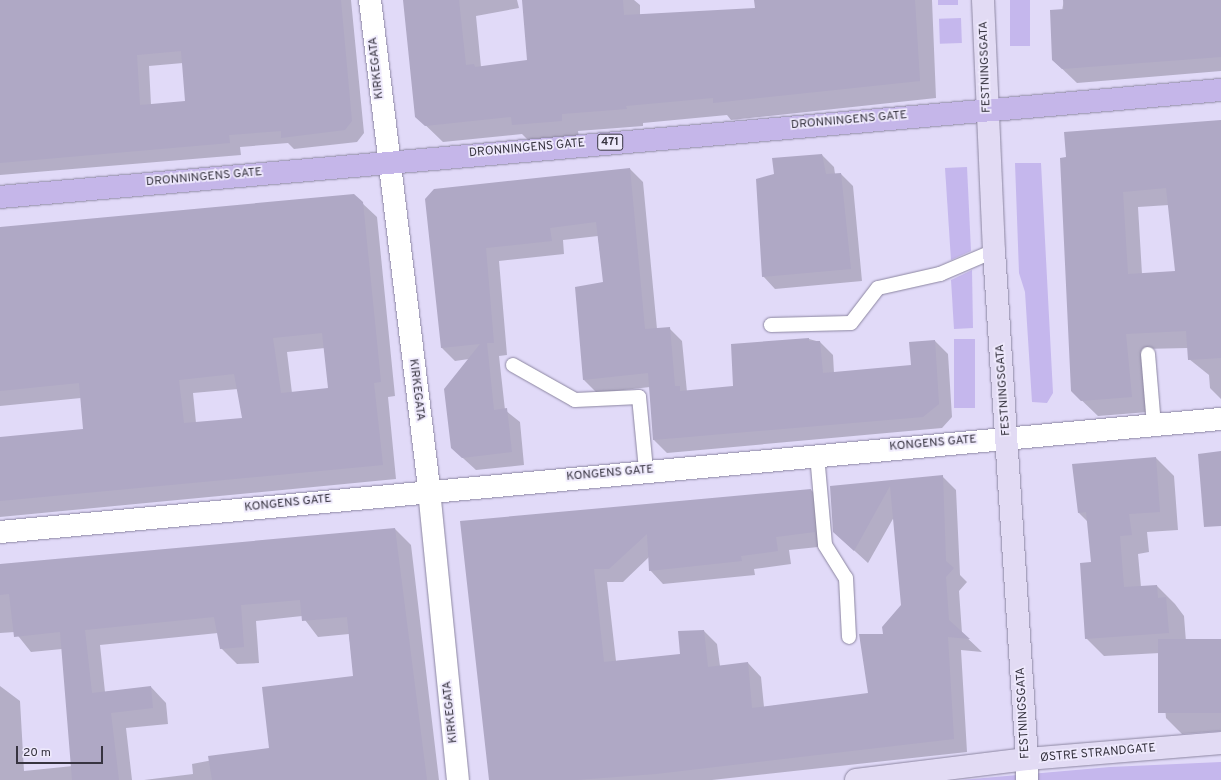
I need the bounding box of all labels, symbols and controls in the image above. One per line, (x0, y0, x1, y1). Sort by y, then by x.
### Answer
street label: FESTNINGSGATA (977, 21, 995, 113)
street label: KIRKEGATA (367, 36, 387, 100)
street label: DRONNINGENS GATE (790, 109, 908, 133)
road number: 471 (597, 133, 623, 151)
street label: DRONNINGENS GATE (468, 137, 586, 161)
street label: DRONNINGENS GATE (145, 166, 263, 190)
street label: FESTNINGSGATA (994, 344, 1014, 436)
street label: KIRKEGATA (405, 358, 427, 422)
street label: KONGENS GATE (889, 433, 977, 455)
street label: KONGENS GATE (566, 463, 654, 485)
street label: KONGENS GATE (244, 492, 332, 516)
street label: FESTNINGSGATA (1014, 667, 1034, 759)
street label: KIRKEGATA (441, 680, 461, 744)
scale bar (18, 738, 105, 764)
street label: ØSTRE STRANDGATE (1040, 742, 1156, 766)
text: 20 m (23, 745, 51, 761)

